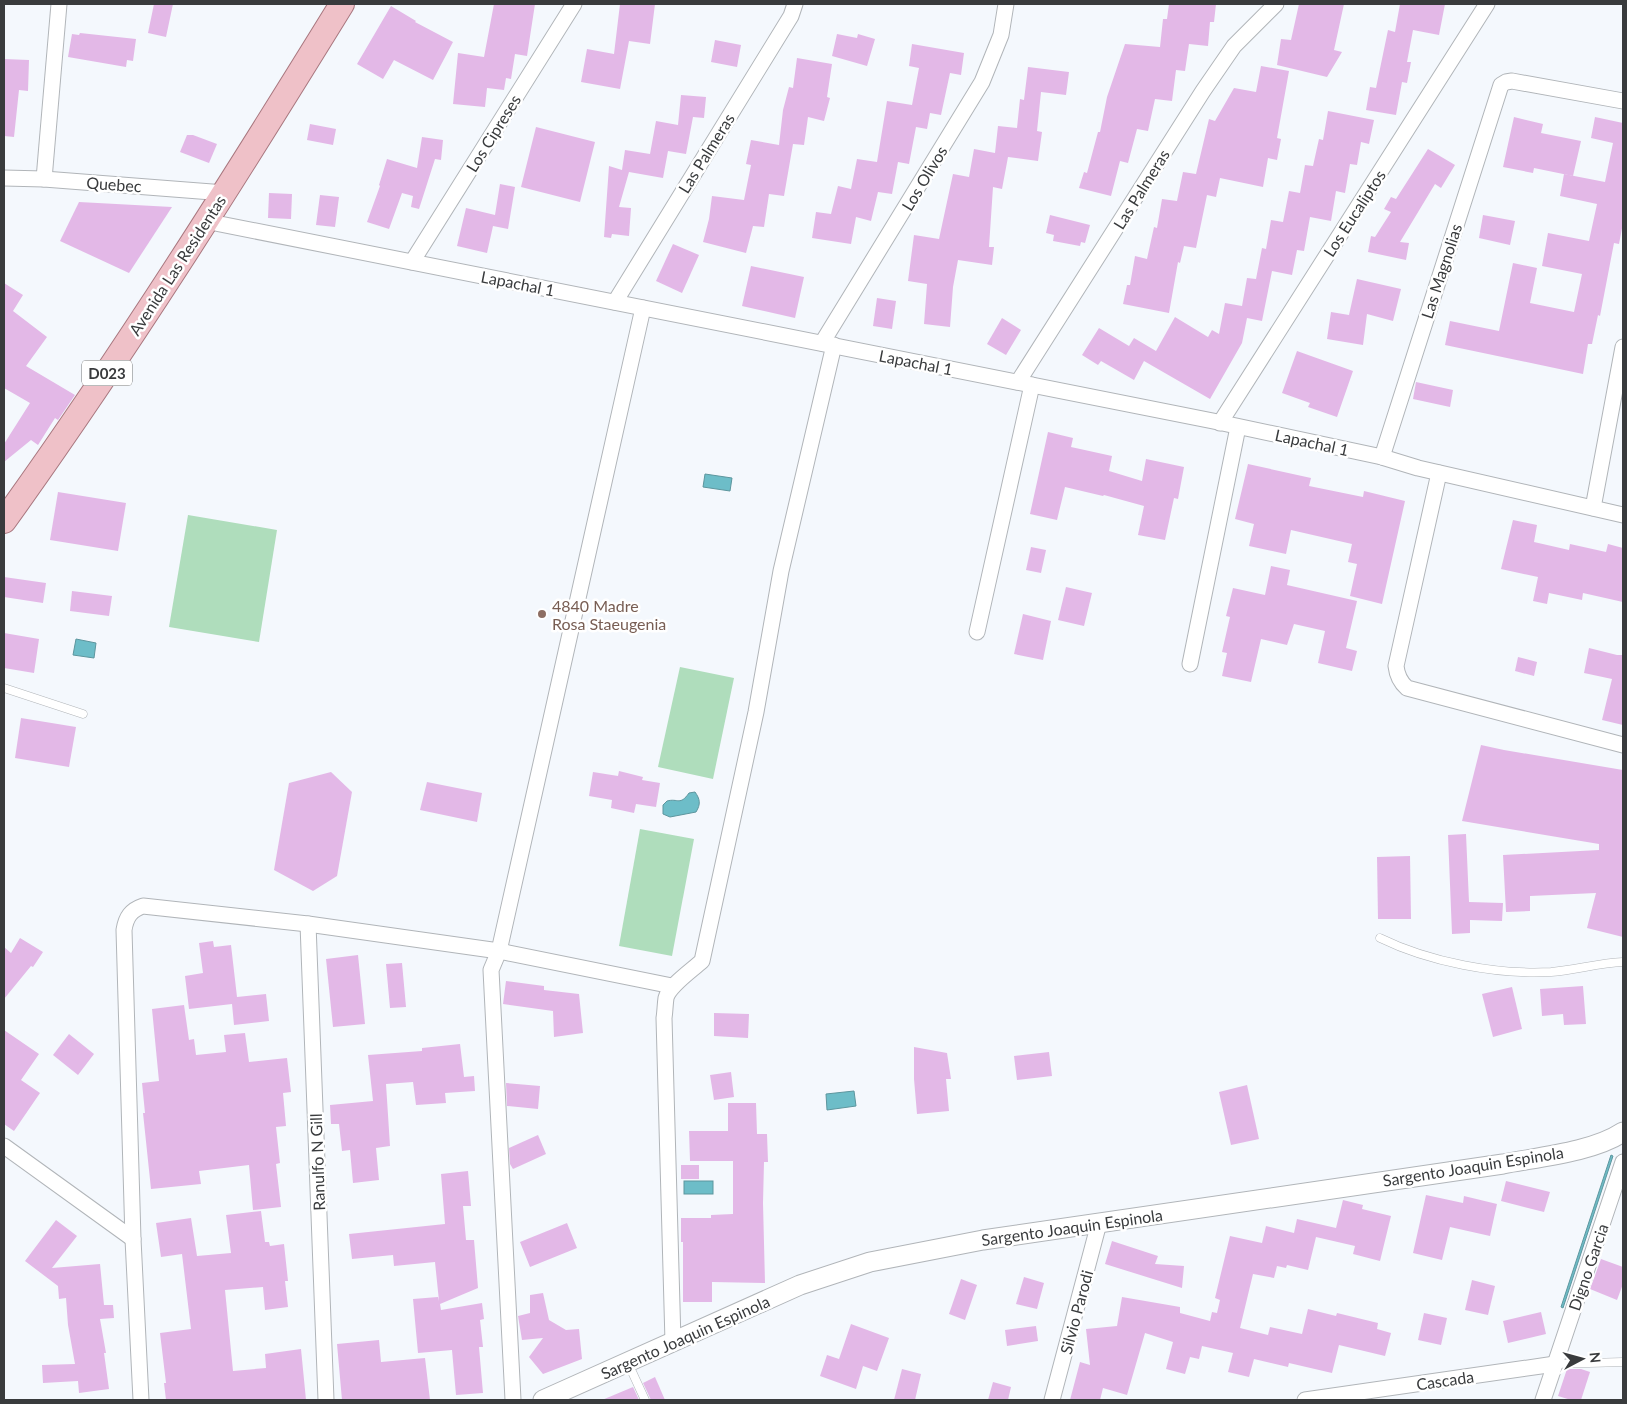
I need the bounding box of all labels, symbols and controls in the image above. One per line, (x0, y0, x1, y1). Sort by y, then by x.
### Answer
street label: Los Cipreses (462, 91, 524, 175)
street label: Las Palmeras (674, 110, 738, 196)
street label: Los Olivos (897, 142, 951, 214)
street label: Las Palmeras (1109, 146, 1173, 232)
street label: Los Eucaliptos (1319, 166, 1389, 260)
street label: Quebec (86, 173, 143, 195)
street label: Avenida Las Residentas (125, 191, 229, 339)
street label: Las Magnolias (1417, 221, 1465, 321)
street label: Lapachal 1 (479, 267, 557, 299)
street label: Lapachal 1 (877, 346, 955, 378)
road number: D023 (82, 360, 132, 386)
street label: Lapachal 1 (1273, 425, 1351, 459)
place label: 4840 Madre Rosa Staeugenia (552, 596, 666, 633)
marker: 4840 Madre Rosa Staeugenia (536, 608, 548, 620)
street label: Ranulfo N Gill (306, 1113, 328, 1211)
street label: Sargento Joaquin Espinola (1381, 1142, 1565, 1190)
street label: Sargento Joaquin Espinola (980, 1205, 1164, 1249)
street label: Digno Garcia (1564, 1221, 1612, 1313)
street label: Silvio Parodi (1056, 1268, 1096, 1356)
street label: Sargento Joaquin Espinola (598, 1291, 772, 1383)
north arrow (1557, 1334, 1607, 1384)
text: N (1586, 1351, 1604, 1364)
street label: Cascada (1415, 1367, 1475, 1393)

